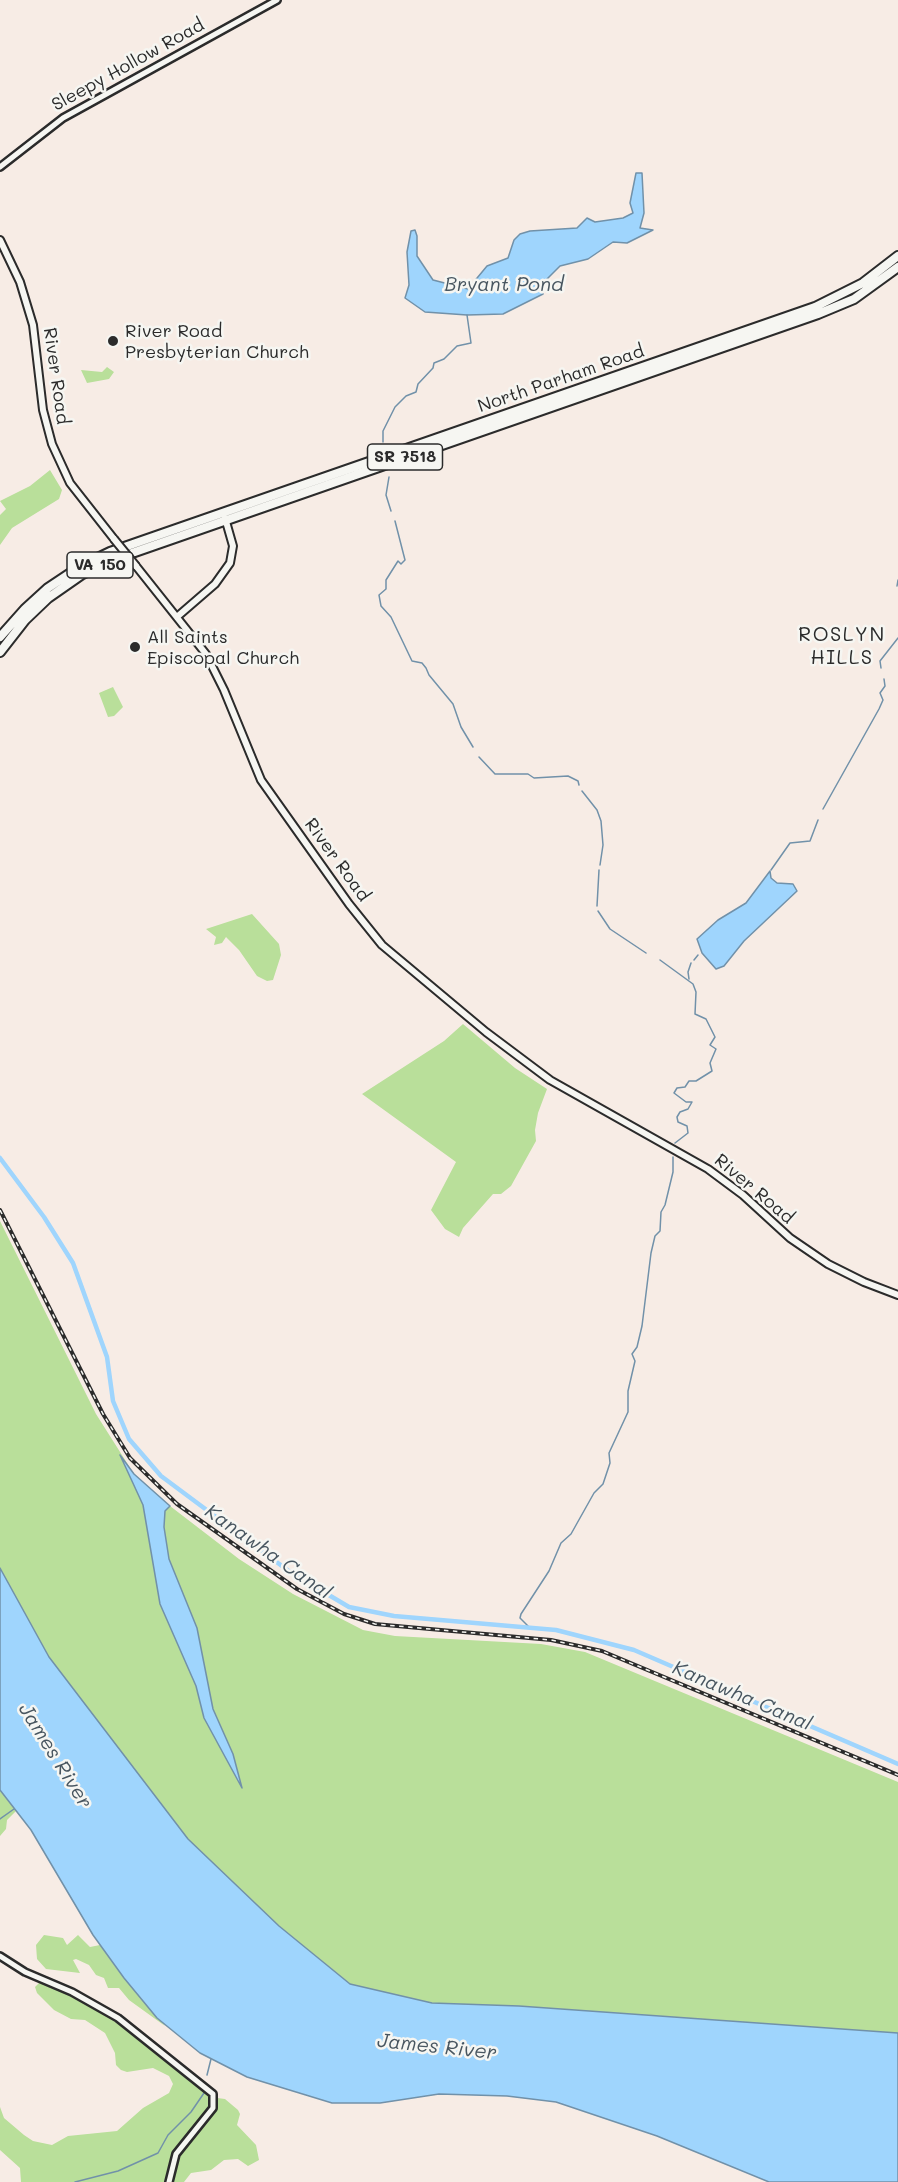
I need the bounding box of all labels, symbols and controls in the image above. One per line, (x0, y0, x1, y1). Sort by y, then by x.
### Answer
street label: Sleepy Hollow Road (48, 14, 208, 116)
water label: Bryant Pond (444, 273, 564, 297)
place label: River Road Presbyterian Church (125, 320, 309, 362)
street label: River Road (39, 326, 73, 426)
marker: River Road Presbyterian Church (106, 334, 120, 348)
street label: North Parham Road (475, 340, 647, 418)
road number: SR 7518 (368, 444, 442, 470)
road number: VA 150 (67, 552, 133, 578)
district label: ROSLYN HILLS (798, 623, 886, 670)
place label: All Saints Episcopal Church (147, 626, 299, 668)
marker: All Saints Episcopal Church (128, 640, 142, 654)
street label: River Road (300, 814, 374, 906)
street label: River Road (710, 1149, 798, 1229)
water label: Kanawha Canal (200, 1499, 336, 1605)
water label: Kanawha Canal (669, 1656, 815, 1736)
water label: James River (13, 1699, 97, 1813)
water label: James River (376, 2029, 498, 2065)

